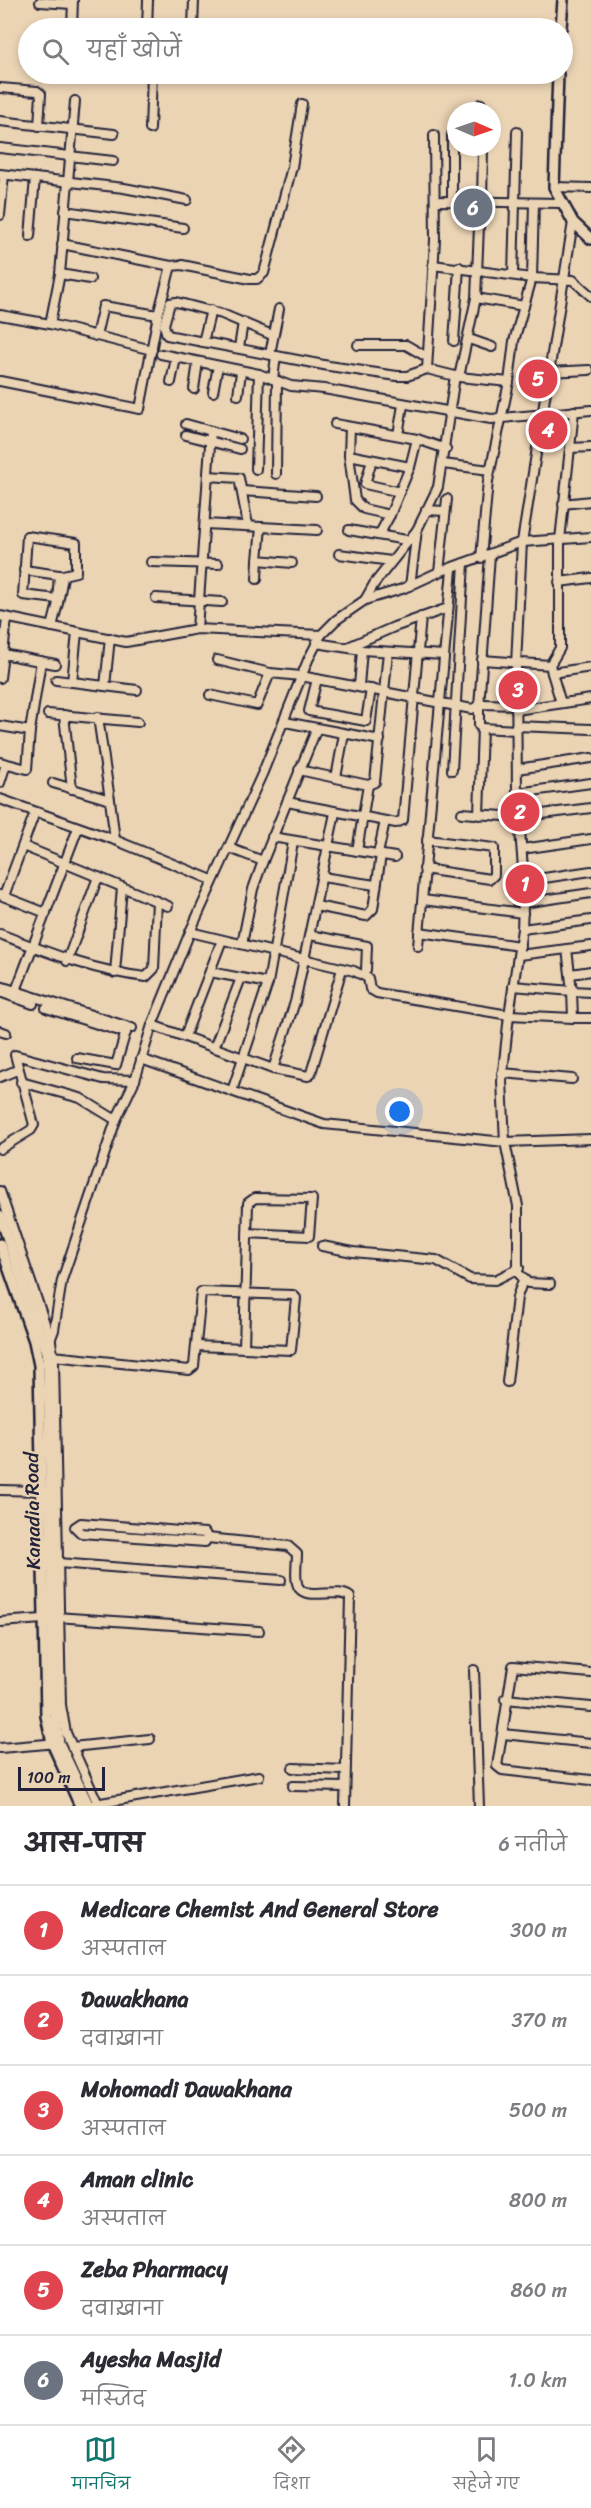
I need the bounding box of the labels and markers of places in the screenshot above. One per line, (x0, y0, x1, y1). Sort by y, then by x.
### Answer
pin: 6 (454, 186, 492, 230)
pin: 5 (518, 356, 558, 401)
pin: 4 (528, 408, 568, 452)
pin: 3 (498, 668, 538, 712)
pin: 2 (500, 790, 540, 834)
pin: 1 (506, 862, 544, 906)

